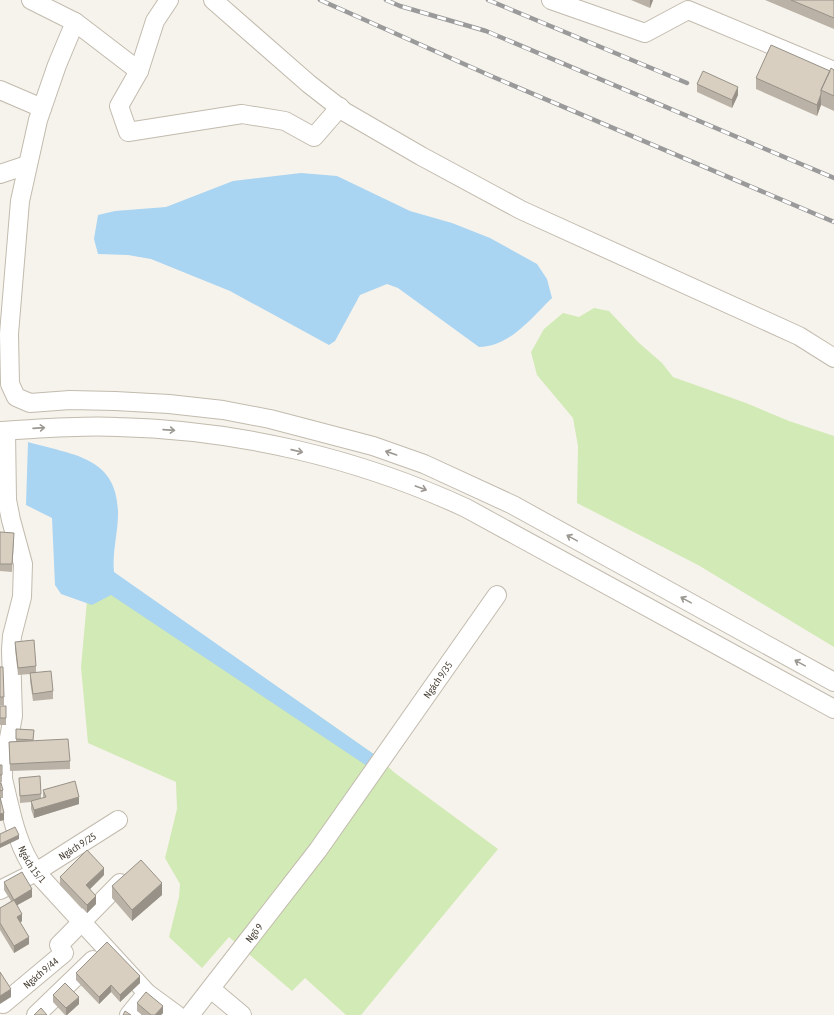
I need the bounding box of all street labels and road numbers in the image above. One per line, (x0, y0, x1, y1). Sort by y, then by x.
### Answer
street label: Ngách 9/35 (421, 659, 455, 700)
street label: Ngách 9/25 (57, 830, 98, 862)
street label: Ngách 15/1 (16, 844, 48, 885)
street label: Ngõ 9 (243, 921, 265, 945)
street label: Ngách 9/44 (21, 955, 61, 991)

